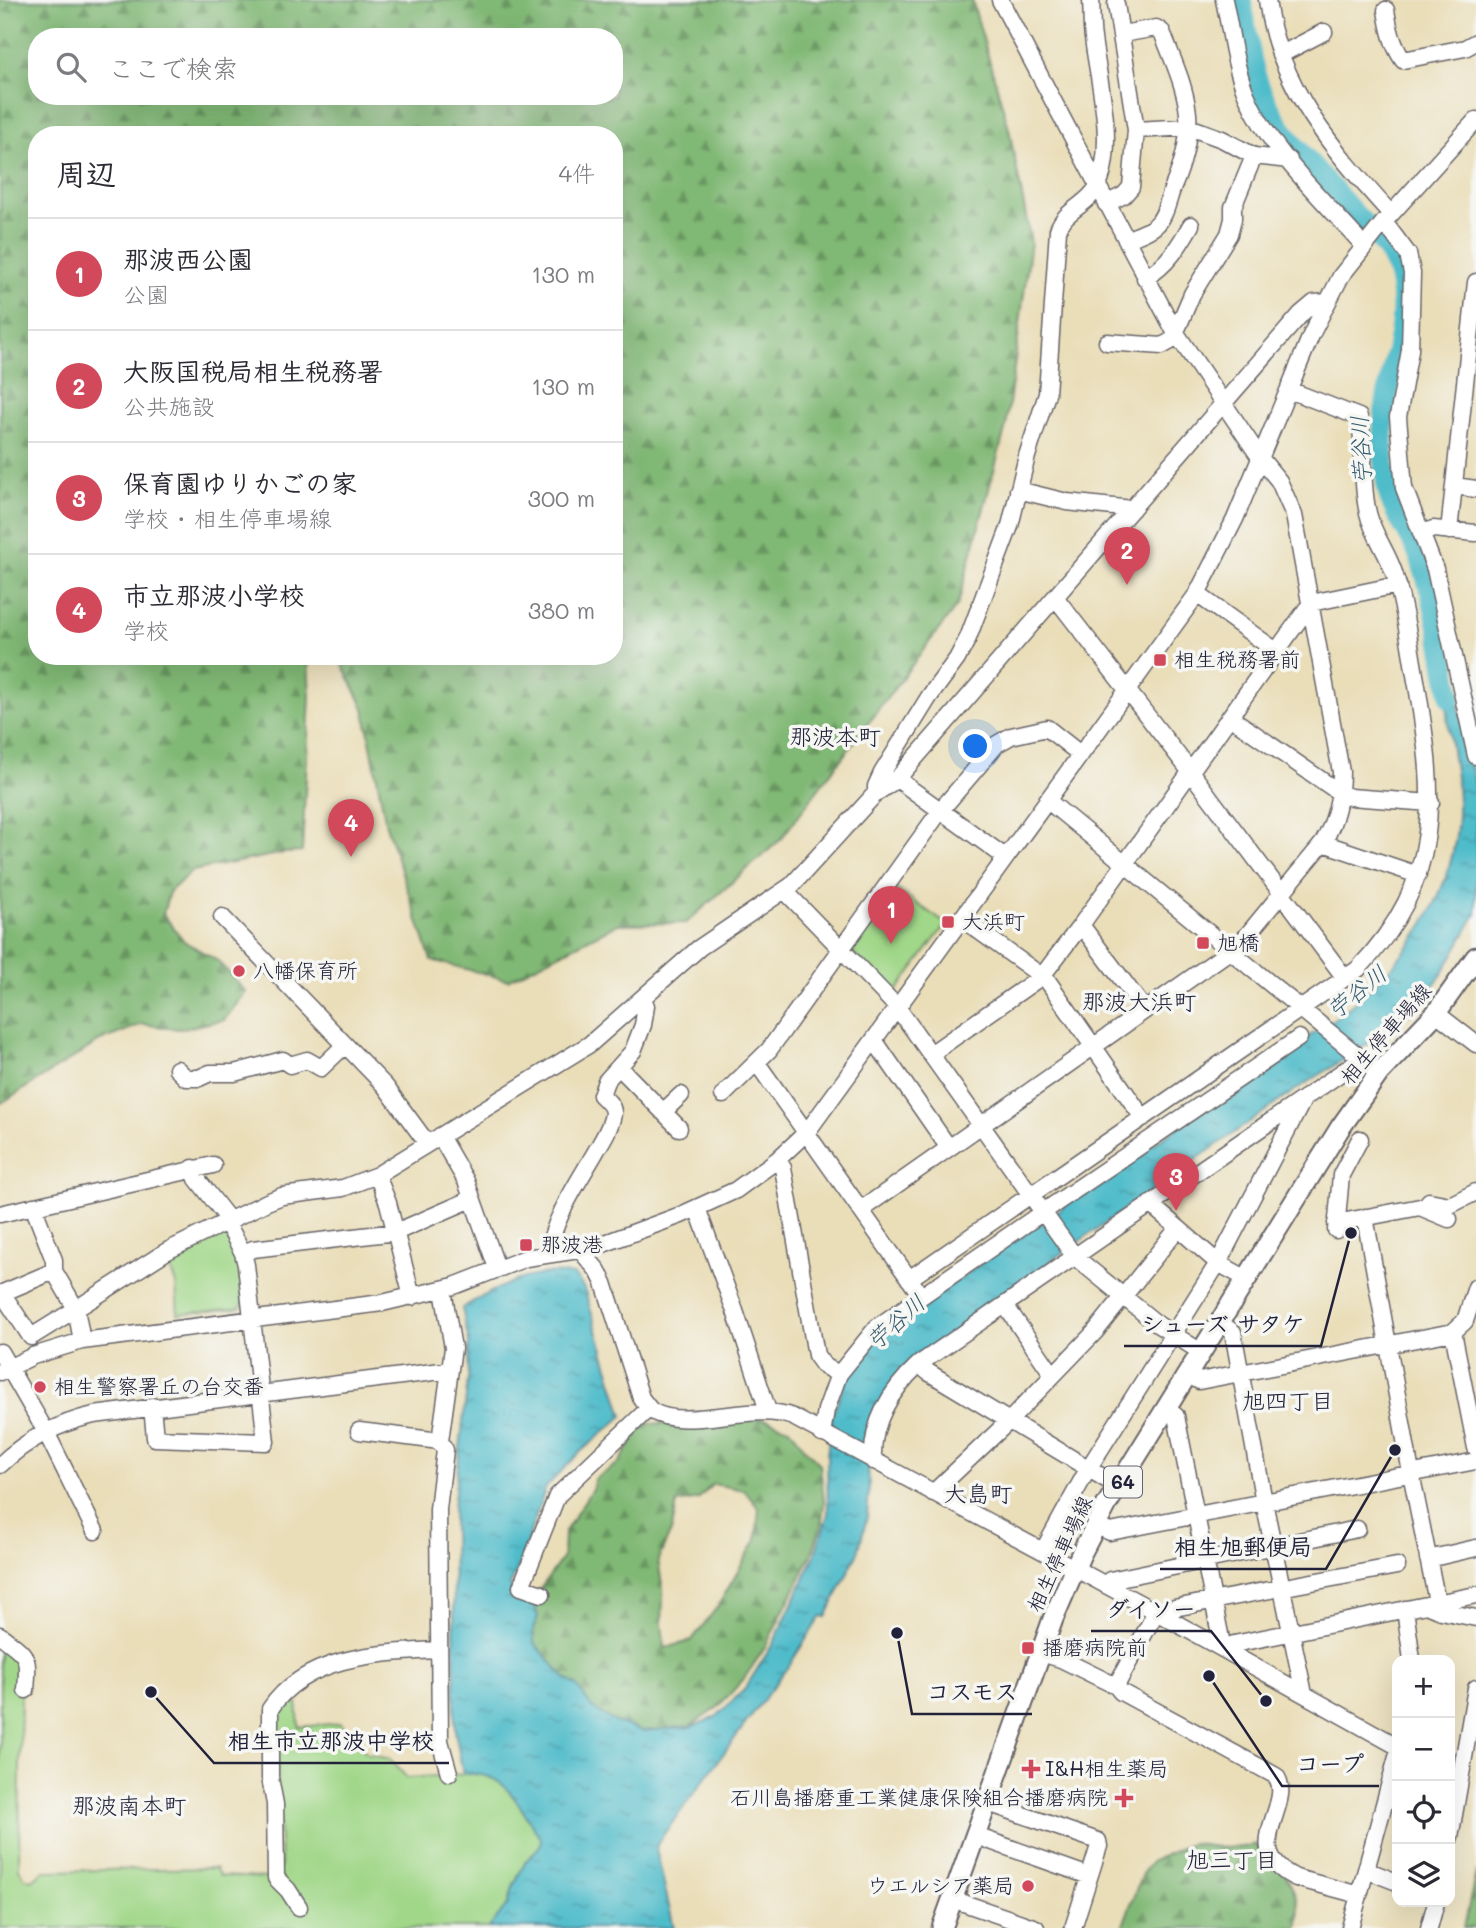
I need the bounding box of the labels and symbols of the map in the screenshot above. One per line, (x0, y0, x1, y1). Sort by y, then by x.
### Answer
water label: 苧谷川 (1343, 415, 1377, 485)
pin: 2 (1104, 527, 1150, 585)
place label: 相生税務署前 (1174, 645, 1300, 672)
marker: 相生税務署前 (1152, 652, 1168, 668)
district label: 那波本町 (789, 721, 881, 751)
your location (958, 729, 992, 763)
pin: 4 (328, 799, 374, 857)
pin: 1 (868, 886, 914, 944)
place label: 大浜町 (962, 907, 1025, 934)
marker: 大浜町 (940, 914, 956, 930)
place label: 旭橋 (1217, 928, 1259, 955)
marker: 旭橋 (1195, 935, 1211, 951)
place label: 八幡保育所 (253, 956, 358, 983)
water label: 苧谷川 (1320, 958, 1393, 1025)
marker: 八幡保育所 (231, 963, 247, 979)
street label: 相生停車場線 (1333, 977, 1436, 1089)
district label: 那波大浜町 (1082, 986, 1197, 1016)
pin: 3 (1153, 1153, 1199, 1211)
place label: 那波港 (540, 1230, 603, 1257)
marker: 那波港 (518, 1237, 534, 1253)
water label: 苧谷川 (860, 1287, 931, 1355)
callout: シューズ サタケ (1124, 1302, 1321, 1346)
text: シューズ サタケ (1141, 1308, 1305, 1338)
place label: 相生警察署丘の台交番 (54, 1372, 264, 1399)
marker: 相生警察署丘の台交番 (32, 1379, 48, 1395)
district label: 旭四丁目 (1242, 1385, 1334, 1415)
road number: 64 (1104, 1466, 1142, 1498)
district label: 大島町 (944, 1478, 1013, 1508)
street label: 相生停車場線 (1020, 1491, 1098, 1616)
callout: 相生旭郵便局 (1160, 1525, 1326, 1569)
text: 相生旭郵便局 (1174, 1531, 1312, 1561)
callout: ダイソー (1091, 1587, 1211, 1631)
text: ダイソー (1106, 1593, 1196, 1623)
place label: 播磨病院前 (1042, 1633, 1147, 1660)
marker: 播磨病院前 (1020, 1640, 1036, 1656)
callout: コスモス (912, 1670, 1032, 1714)
text: コスモス (926, 1676, 1018, 1706)
callout: 相生市立那波中学校 (214, 1719, 449, 1763)
text: 相生市立那波中学校 (228, 1725, 435, 1755)
callout: コープ (1282, 1742, 1379, 1786)
text: コープ (1296, 1748, 1364, 1778)
place label: I&H相生薬局 (1045, 1754, 1168, 1781)
marker: I&H相生薬局 (1023, 1761, 1039, 1777)
place label: 石川島播磨重工業健康保険組合播磨病院 (730, 1783, 1108, 1810)
marker: 石川島播磨重工業健康保険組合播磨病院 (1114, 1788, 1134, 1808)
district label: 那波南本町 (72, 1790, 187, 1820)
district label: 旭三丁目 (1186, 1844, 1278, 1874)
place label: ウエルシア薬局 (867, 1871, 1014, 1898)
marker: ウエルシア薬局 (1020, 1878, 1036, 1894)

